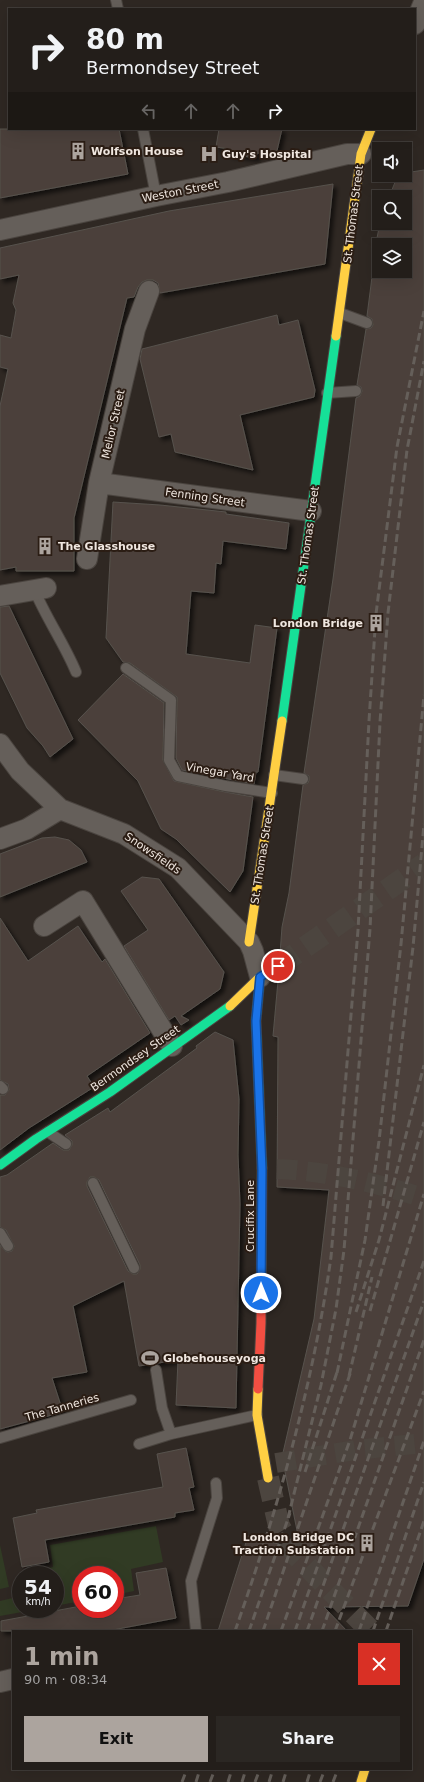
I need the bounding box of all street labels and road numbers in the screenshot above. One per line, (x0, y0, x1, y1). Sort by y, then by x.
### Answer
street label: St. Thomas Street (341, 164, 366, 264)
street label: Weston Street (141, 178, 220, 205)
street label: Melior Street (99, 388, 128, 460)
street label: Fenning Street (164, 485, 246, 510)
street label: St. Thomas Street (295, 485, 322, 585)
street label: Vinegar Yard (185, 760, 255, 785)
street label: St. Thomas Street (248, 805, 277, 905)
street label: Snowsfields (122, 830, 183, 877)
street label: Bermondsey Street (88, 1022, 183, 1094)
street label: Crucifix Lane (244, 1180, 257, 1252)
street label: The Tanneries (23, 1391, 101, 1425)

